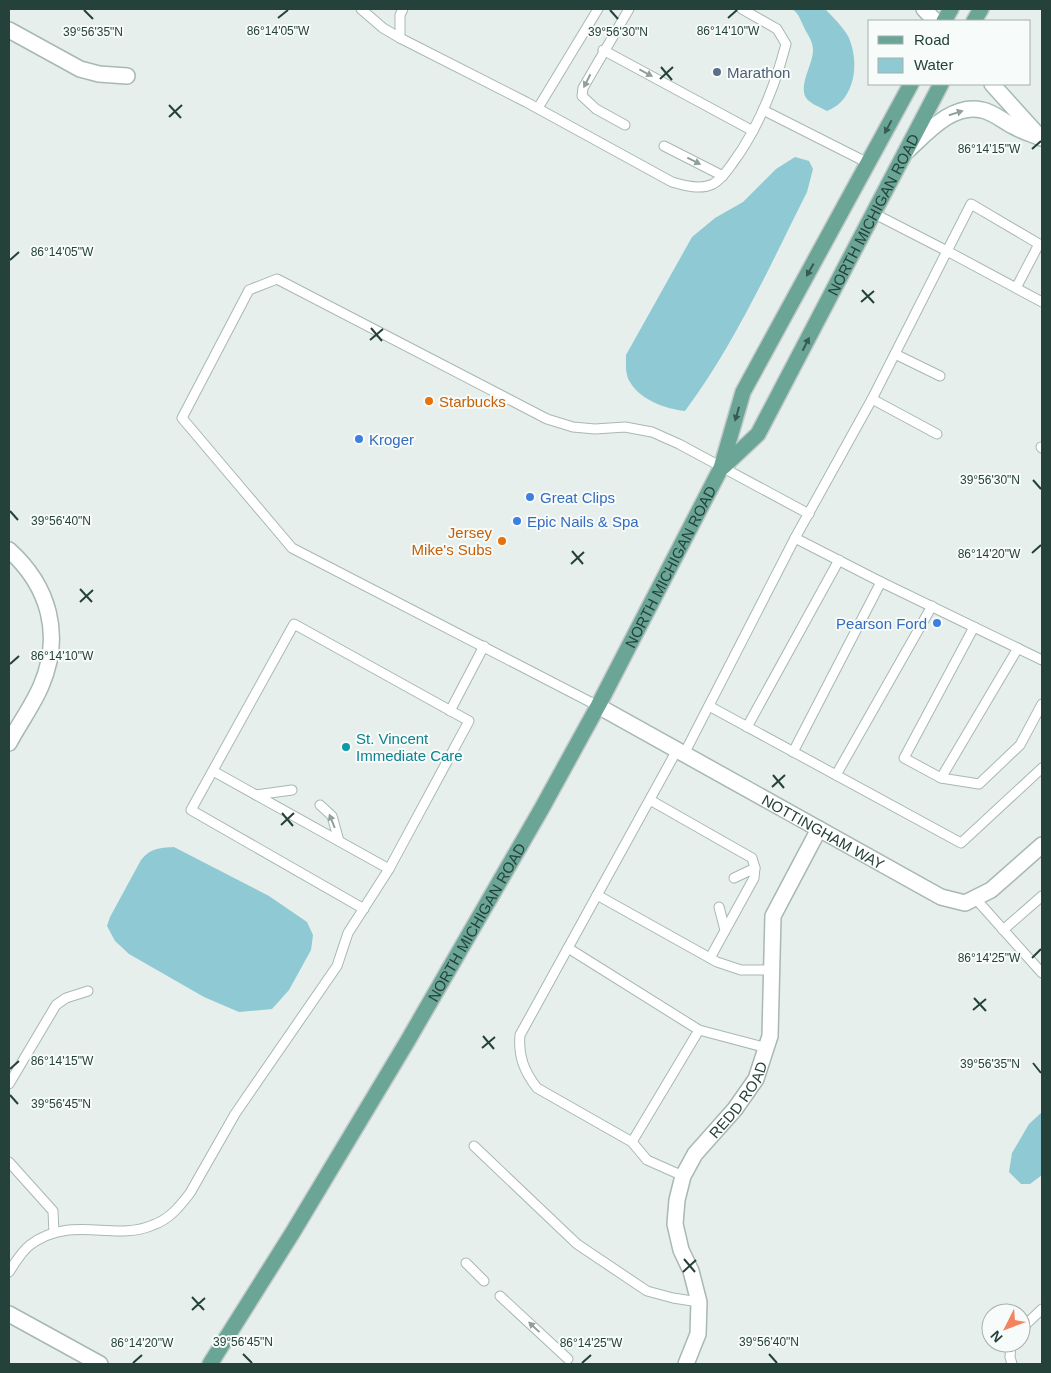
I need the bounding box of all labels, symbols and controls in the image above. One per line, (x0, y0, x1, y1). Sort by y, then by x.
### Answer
legend (868, 20, 1031, 85)
text: 86°14'05"W (247, 24, 310, 38)
text: 86°14'10"W (697, 24, 760, 38)
text: 39°56'35"N (63, 25, 123, 39)
text: 39°56'30"N (588, 25, 648, 39)
text: Road (914, 31, 950, 48)
text: Water (914, 56, 953, 73)
place label: Marathon (727, 64, 790, 81)
marker: Marathon (711, 66, 723, 78)
one-way arrow (639, 69, 654, 77)
one-way arrow (583, 74, 591, 88)
one-way arrow (949, 109, 964, 117)
one-way arrow (883, 120, 892, 133)
street label: NORTH MICHIGAN ROAD (824, 131, 922, 298)
text: 86°14'15"W (958, 142, 1021, 156)
one-way arrow (687, 157, 701, 165)
text: 86°14'05"W (31, 245, 94, 259)
one-way arrow (806, 262, 814, 277)
one-way arrow (802, 336, 810, 351)
place label: Starbucks (439, 393, 506, 410)
marker: Starbucks (423, 395, 435, 407)
one-way arrow (733, 407, 741, 422)
place label: Kroger (369, 431, 414, 448)
marker: Kroger (353, 433, 365, 445)
text: 39°56'30"N (960, 473, 1020, 487)
street label: NORTH MICHIGAN ROAD (621, 483, 719, 650)
place label: Great Clips (540, 489, 615, 506)
marker: Great Clips (524, 491, 536, 503)
place label: Epic Nails & Spa (527, 513, 639, 530)
text: 39°56'40"N (31, 514, 91, 528)
marker: Epic Nails & Spa (511, 515, 523, 527)
place label: Jersey Mike's Subs (412, 524, 492, 558)
marker: Jersey Mike's Subs (496, 535, 508, 547)
text: 86°14'20"W (958, 547, 1021, 561)
place label: Pearson Ford (836, 615, 927, 632)
marker: Pearson Ford (931, 617, 943, 629)
text: 86°14'10"W (31, 649, 94, 663)
place label: St. Vincent Immediate Care (356, 730, 463, 764)
marker: St. Vincent Immediate Care (340, 741, 352, 753)
street label: NOTTINGHAM WAY (759, 791, 888, 872)
one-way arrow (328, 813, 336, 828)
street label: NORTH MICHIGAN ROAD (424, 840, 529, 1004)
text: 86°14'25"W (958, 951, 1021, 965)
text: 86°14'15"W (31, 1054, 94, 1068)
text: 39°56'35"N (960, 1057, 1020, 1071)
street label: REDD ROAD (705, 1059, 770, 1141)
text: 39°56'45"N (31, 1097, 91, 1111)
north arrow (981, 1303, 1031, 1353)
one-way arrow (529, 1321, 541, 1333)
text: N (987, 1328, 1006, 1346)
text: 39°56'45"N (213, 1335, 273, 1349)
text: 39°56'40"N (739, 1335, 799, 1349)
text: 86°14'20"W (111, 1336, 174, 1350)
text: 86°14'25"W (560, 1336, 623, 1350)

